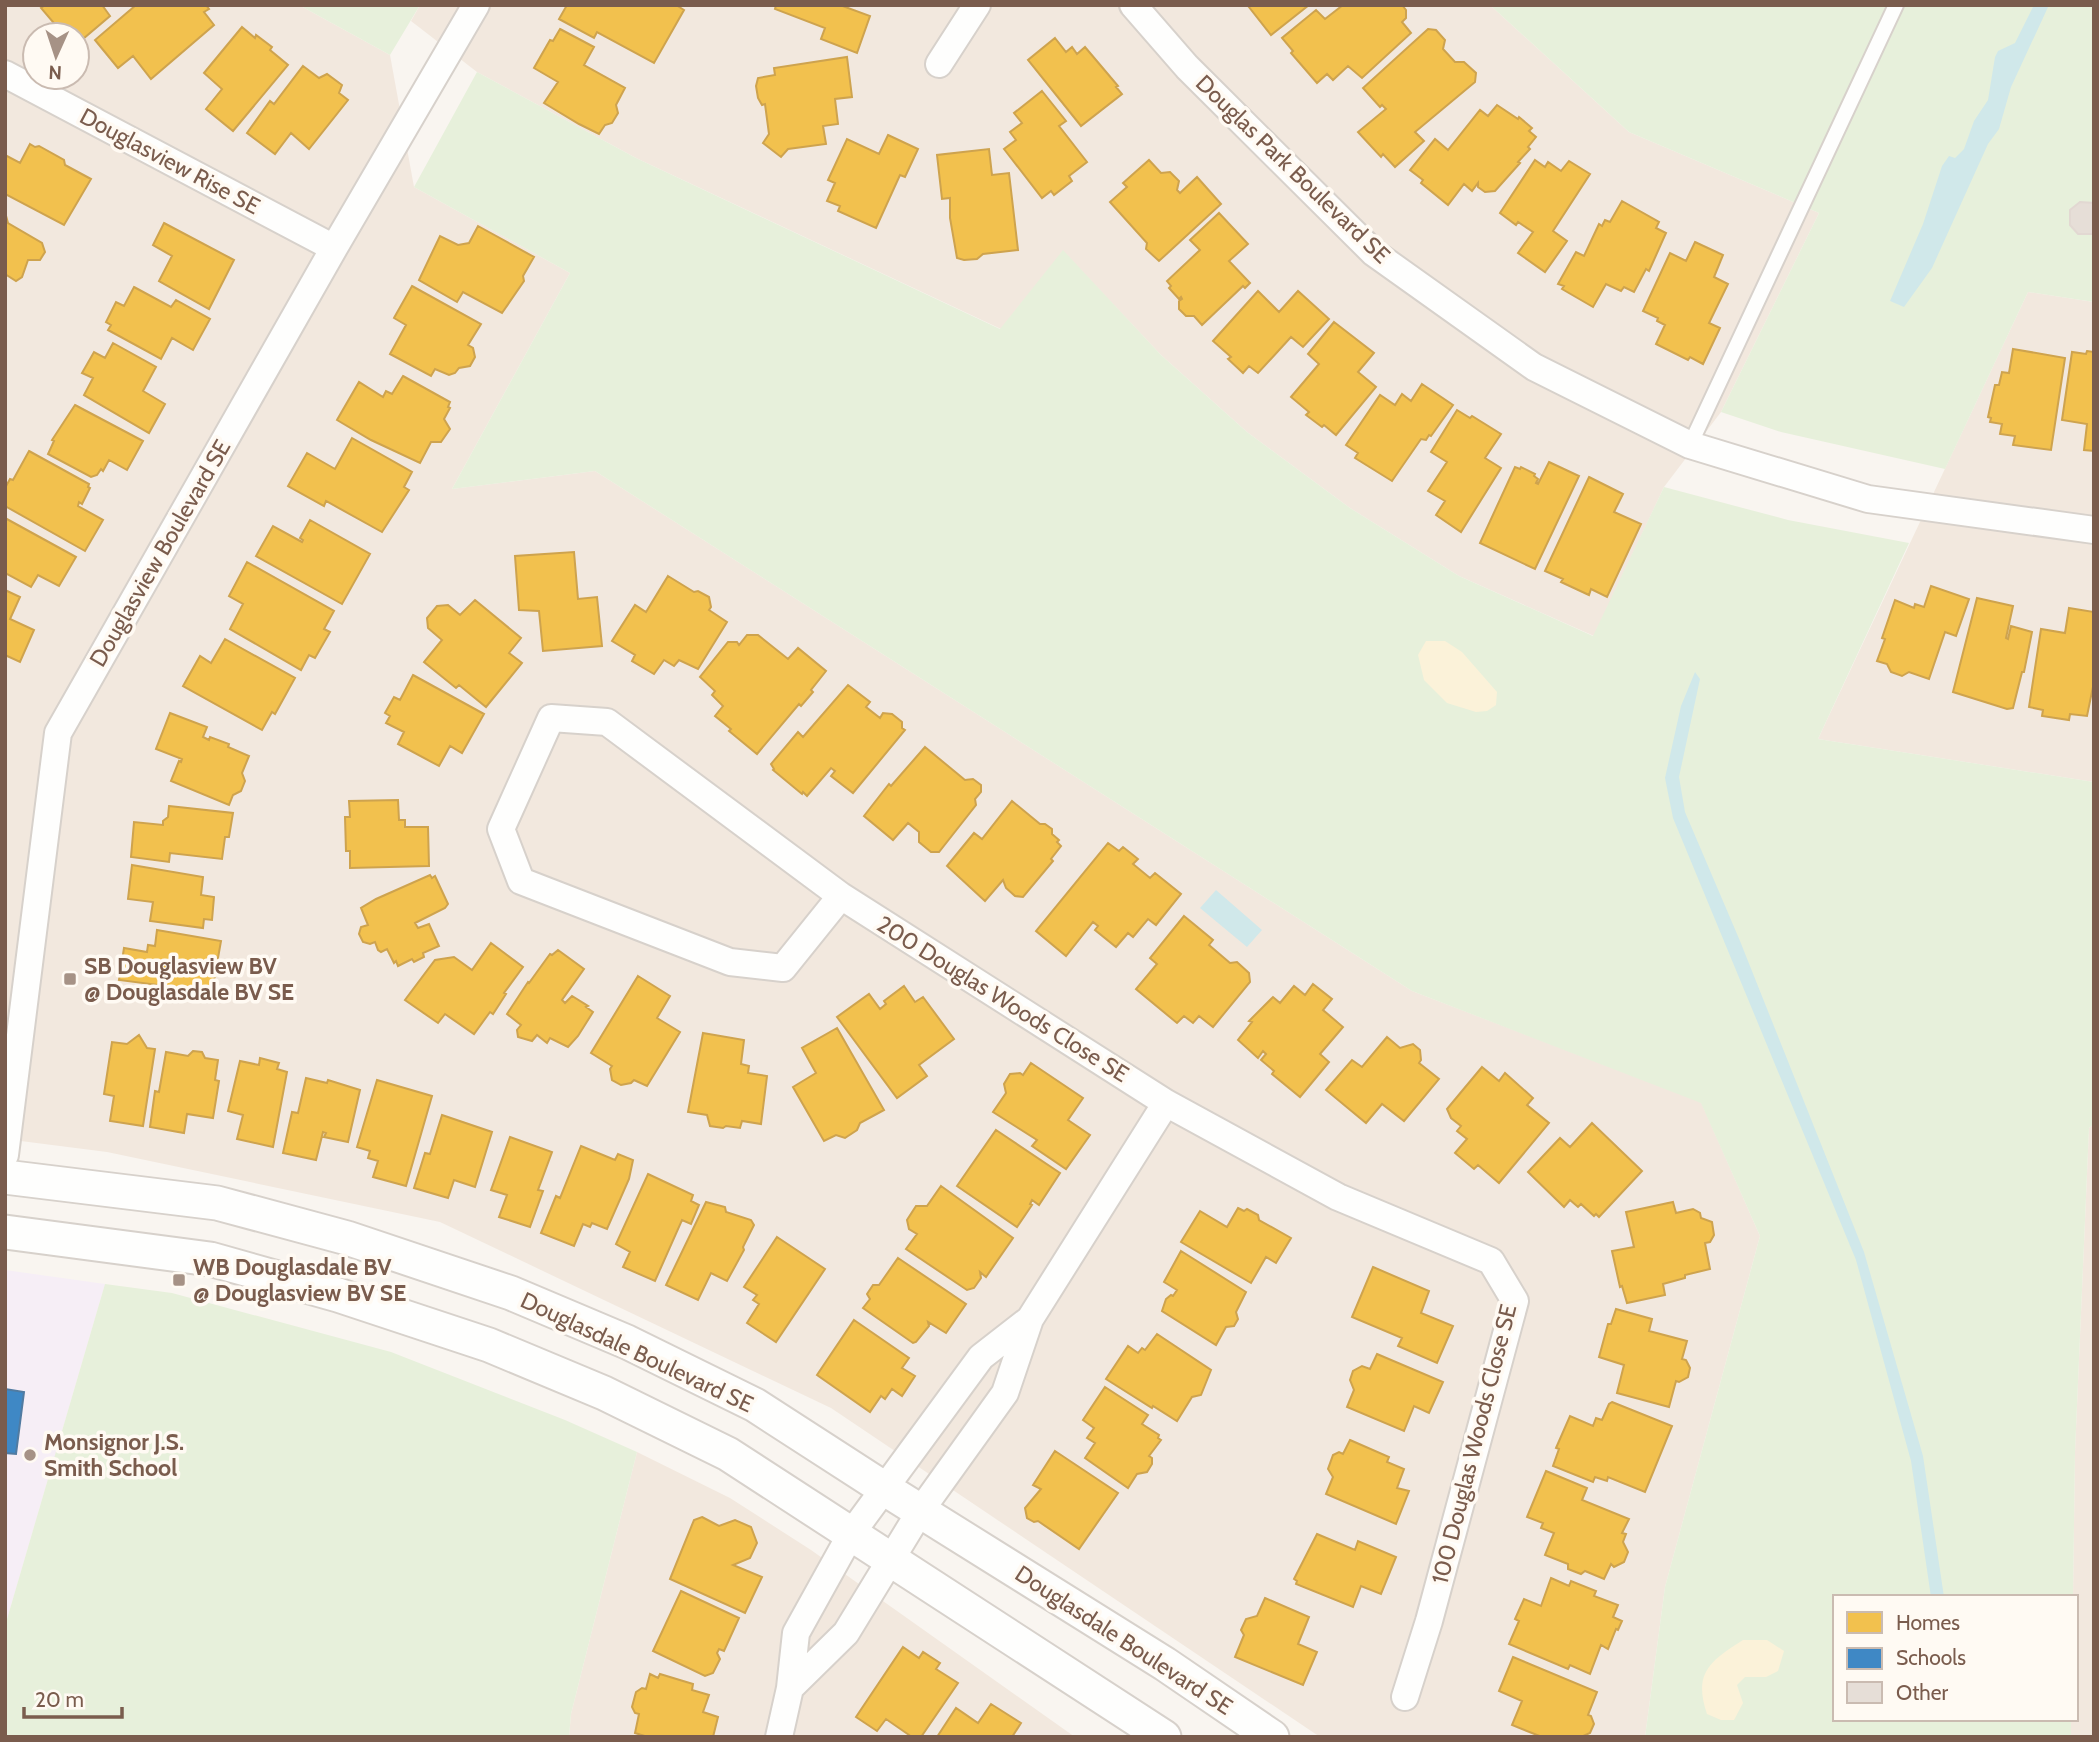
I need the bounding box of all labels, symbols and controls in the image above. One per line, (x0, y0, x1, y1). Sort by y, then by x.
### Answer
north arrow (21, 21, 91, 91)
text: N (48, 61, 62, 84)
street label: Douglas Park Boulevard SE (1190, 69, 1396, 269)
street label: Douglasview Rise SE (75, 102, 265, 220)
street label: Douglasview Boulevard SE (84, 435, 236, 671)
street label: 200 Douglas Woods Close SE (872, 910, 1134, 1088)
place label: SB Douglasview BV @ Douglasdale BV SE (84, 952, 294, 1006)
marker: SB Douglasview BV @ Douglasdale BV SE (62, 971, 78, 987)
place label: WB Douglasdale BV @ Douglasview BV SE (193, 1253, 406, 1307)
marker: WB Douglasdale BV @ Douglasview BV SE (171, 1272, 187, 1288)
street label: Douglasdale Boulevard SE (516, 1286, 758, 1418)
street label: 100 Douglas Woods Close SE (1426, 1301, 1522, 1587)
place label: Monsignor J.S. Smith School (44, 1428, 184, 1482)
marker: Monsignor J.S. Smith School (22, 1447, 38, 1463)
street label: Douglasdale Boulevard SE (1010, 1559, 1238, 1721)
legend (1833, 1595, 2078, 1721)
text: Homes (1896, 1610, 1960, 1635)
text: Schools (1896, 1645, 1966, 1670)
scale bar (24, 1676, 122, 1720)
text: Other (1896, 1680, 1948, 1705)
text: 20 m (35, 1687, 84, 1712)

